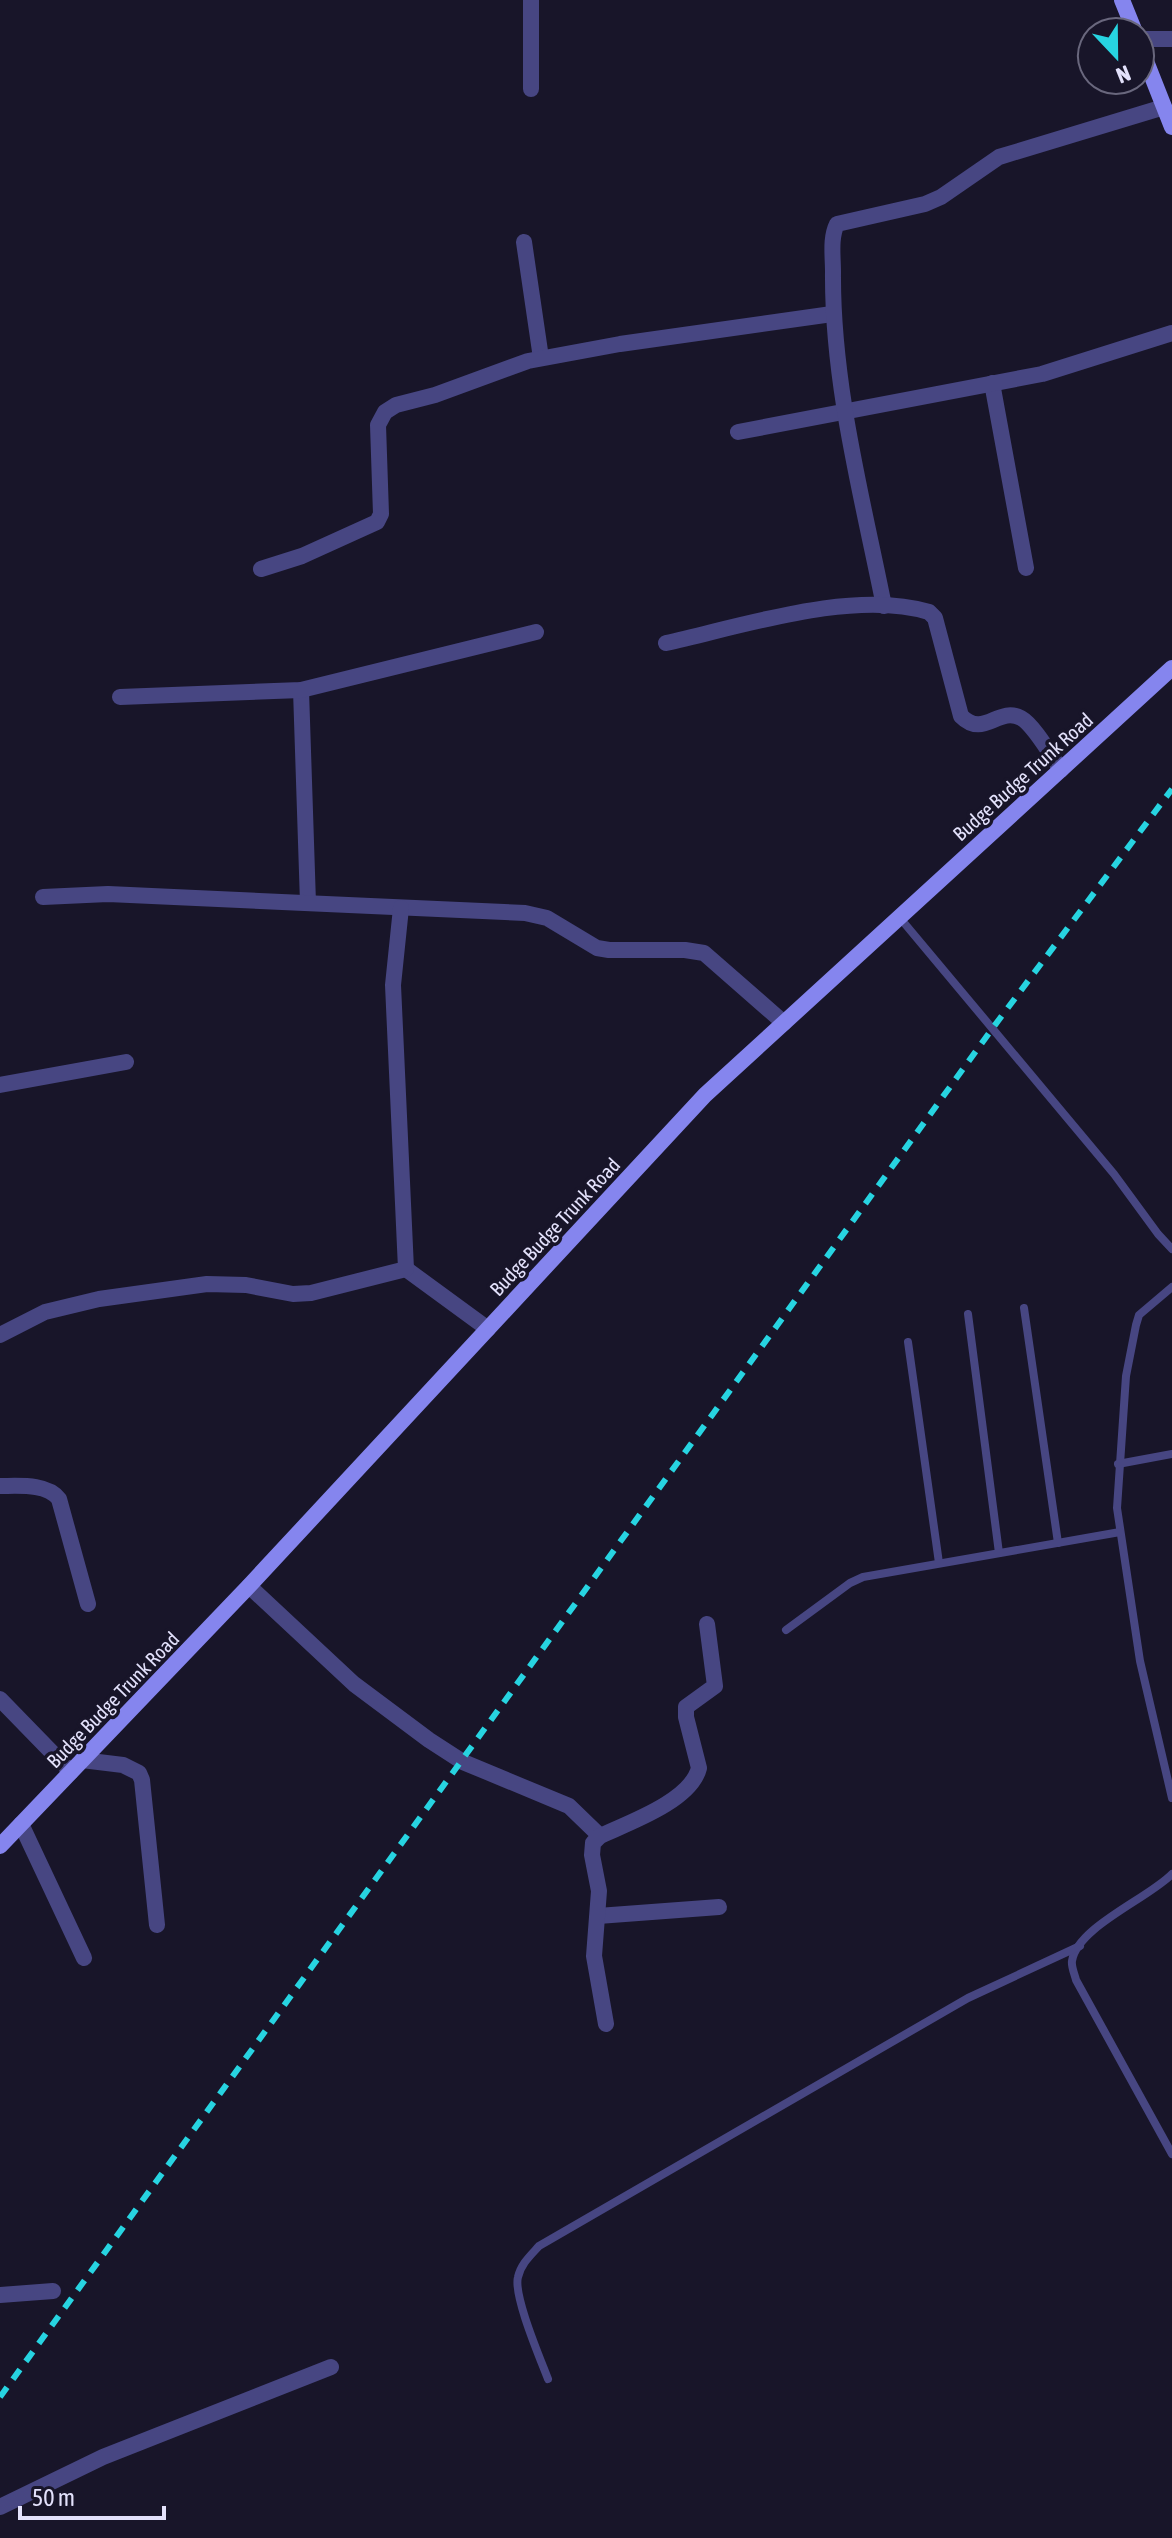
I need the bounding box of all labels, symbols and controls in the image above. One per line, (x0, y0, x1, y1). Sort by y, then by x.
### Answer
north arrow (1076, 16, 1156, 96)
text: N (1113, 60, 1134, 89)
street label: Budge Budge Trunk Road (948, 708, 1097, 845)
street label: Budge Budge Trunk Road (485, 1153, 624, 1300)
street label: Budge Budge Trunk Road (42, 1627, 183, 1772)
scale bar (20, 2470, 164, 2520)
text: 50 m (32, 2484, 75, 2511)

